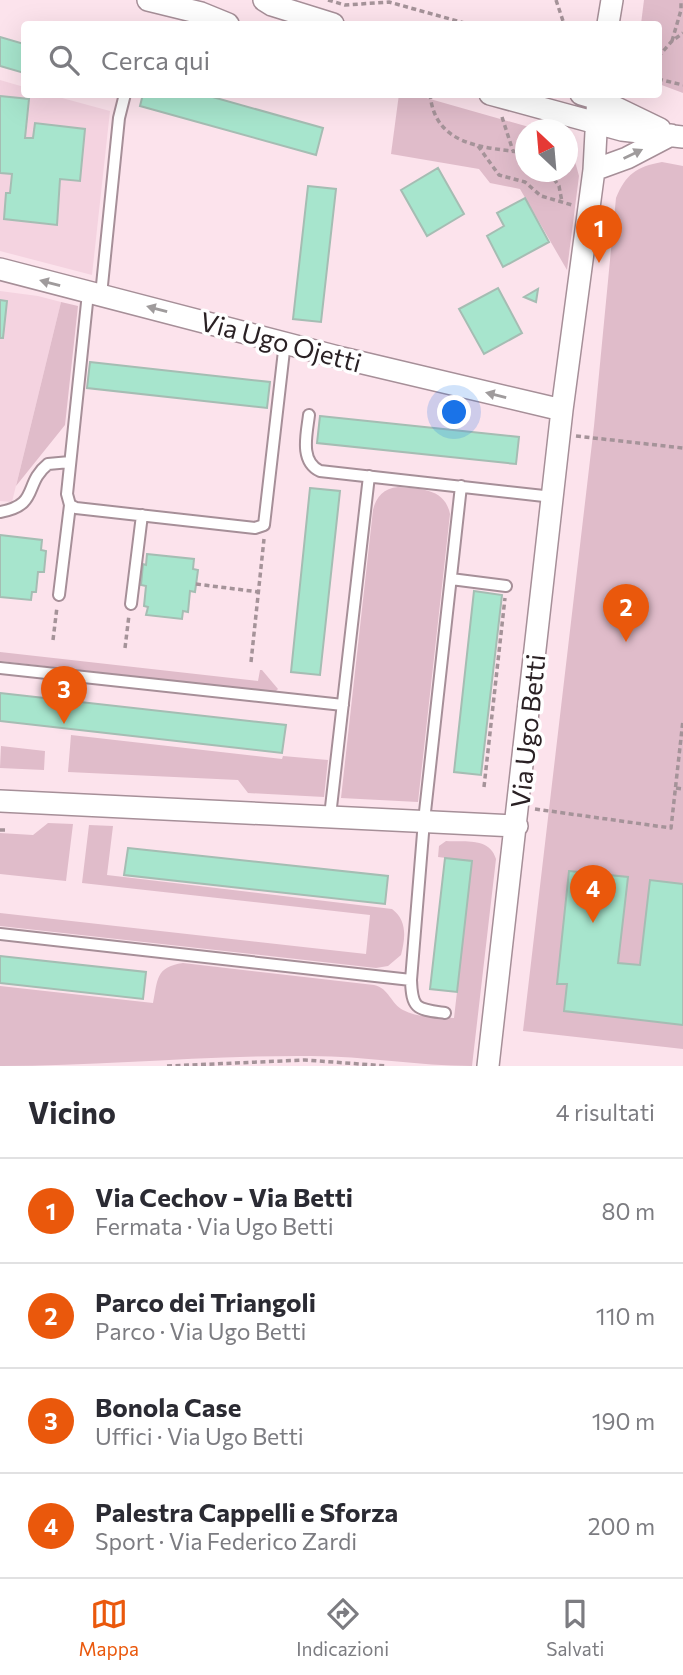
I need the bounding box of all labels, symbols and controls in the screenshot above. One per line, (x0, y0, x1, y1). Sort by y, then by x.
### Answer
search box (21, 21, 662, 98)
icon: search (45, 41, 83, 79)
text: Cerca qui (101, 44, 210, 75)
north arrow (515, 119, 578, 182)
one-way arrow (623, 149, 643, 160)
pin: 1 (576, 205, 622, 263)
one-way arrow (39, 277, 61, 288)
one-way arrow (146, 303, 168, 314)
street label: Via Ugo Ojetti (197, 305, 365, 377)
one-way arrow (485, 389, 507, 400)
your location (437, 395, 471, 429)
pin: 2 (603, 584, 649, 642)
street label: Via Ugo Betti (503, 652, 551, 810)
pin: 3 (41, 666, 87, 724)
pin: 4 (570, 865, 616, 923)
text: Vicino (28, 1093, 116, 1130)
text: 4 risultati (556, 1098, 655, 1126)
text: Via Cechov - Via Betti (95, 1181, 353, 1212)
text: 1 (46, 1197, 56, 1225)
text: 80 m (602, 1197, 655, 1225)
text: Fermata · Via Ugo Betti (95, 1212, 334, 1240)
text: Parco dei Triangoli (95, 1286, 316, 1317)
text: 2 (44, 1302, 58, 1330)
text: 110 m (596, 1302, 655, 1330)
text: Parco · Via Ugo Betti (95, 1317, 307, 1345)
text: Bonola Case (95, 1391, 241, 1422)
text: 3 (44, 1407, 58, 1435)
text: 190 m (592, 1407, 655, 1435)
text: Uffici · Via Ugo Betti (95, 1422, 304, 1450)
text: Palestra Cappelli e Sforza (95, 1496, 398, 1527)
text: 4 (44, 1512, 58, 1540)
text: 200 m (588, 1512, 655, 1540)
text: Sport · Via Federico Zardi (95, 1527, 357, 1555)
tab: Mappa (79, 1595, 139, 1660)
tab: Indicazioni (296, 1595, 389, 1660)
tab: Salvati (546, 1595, 604, 1660)

